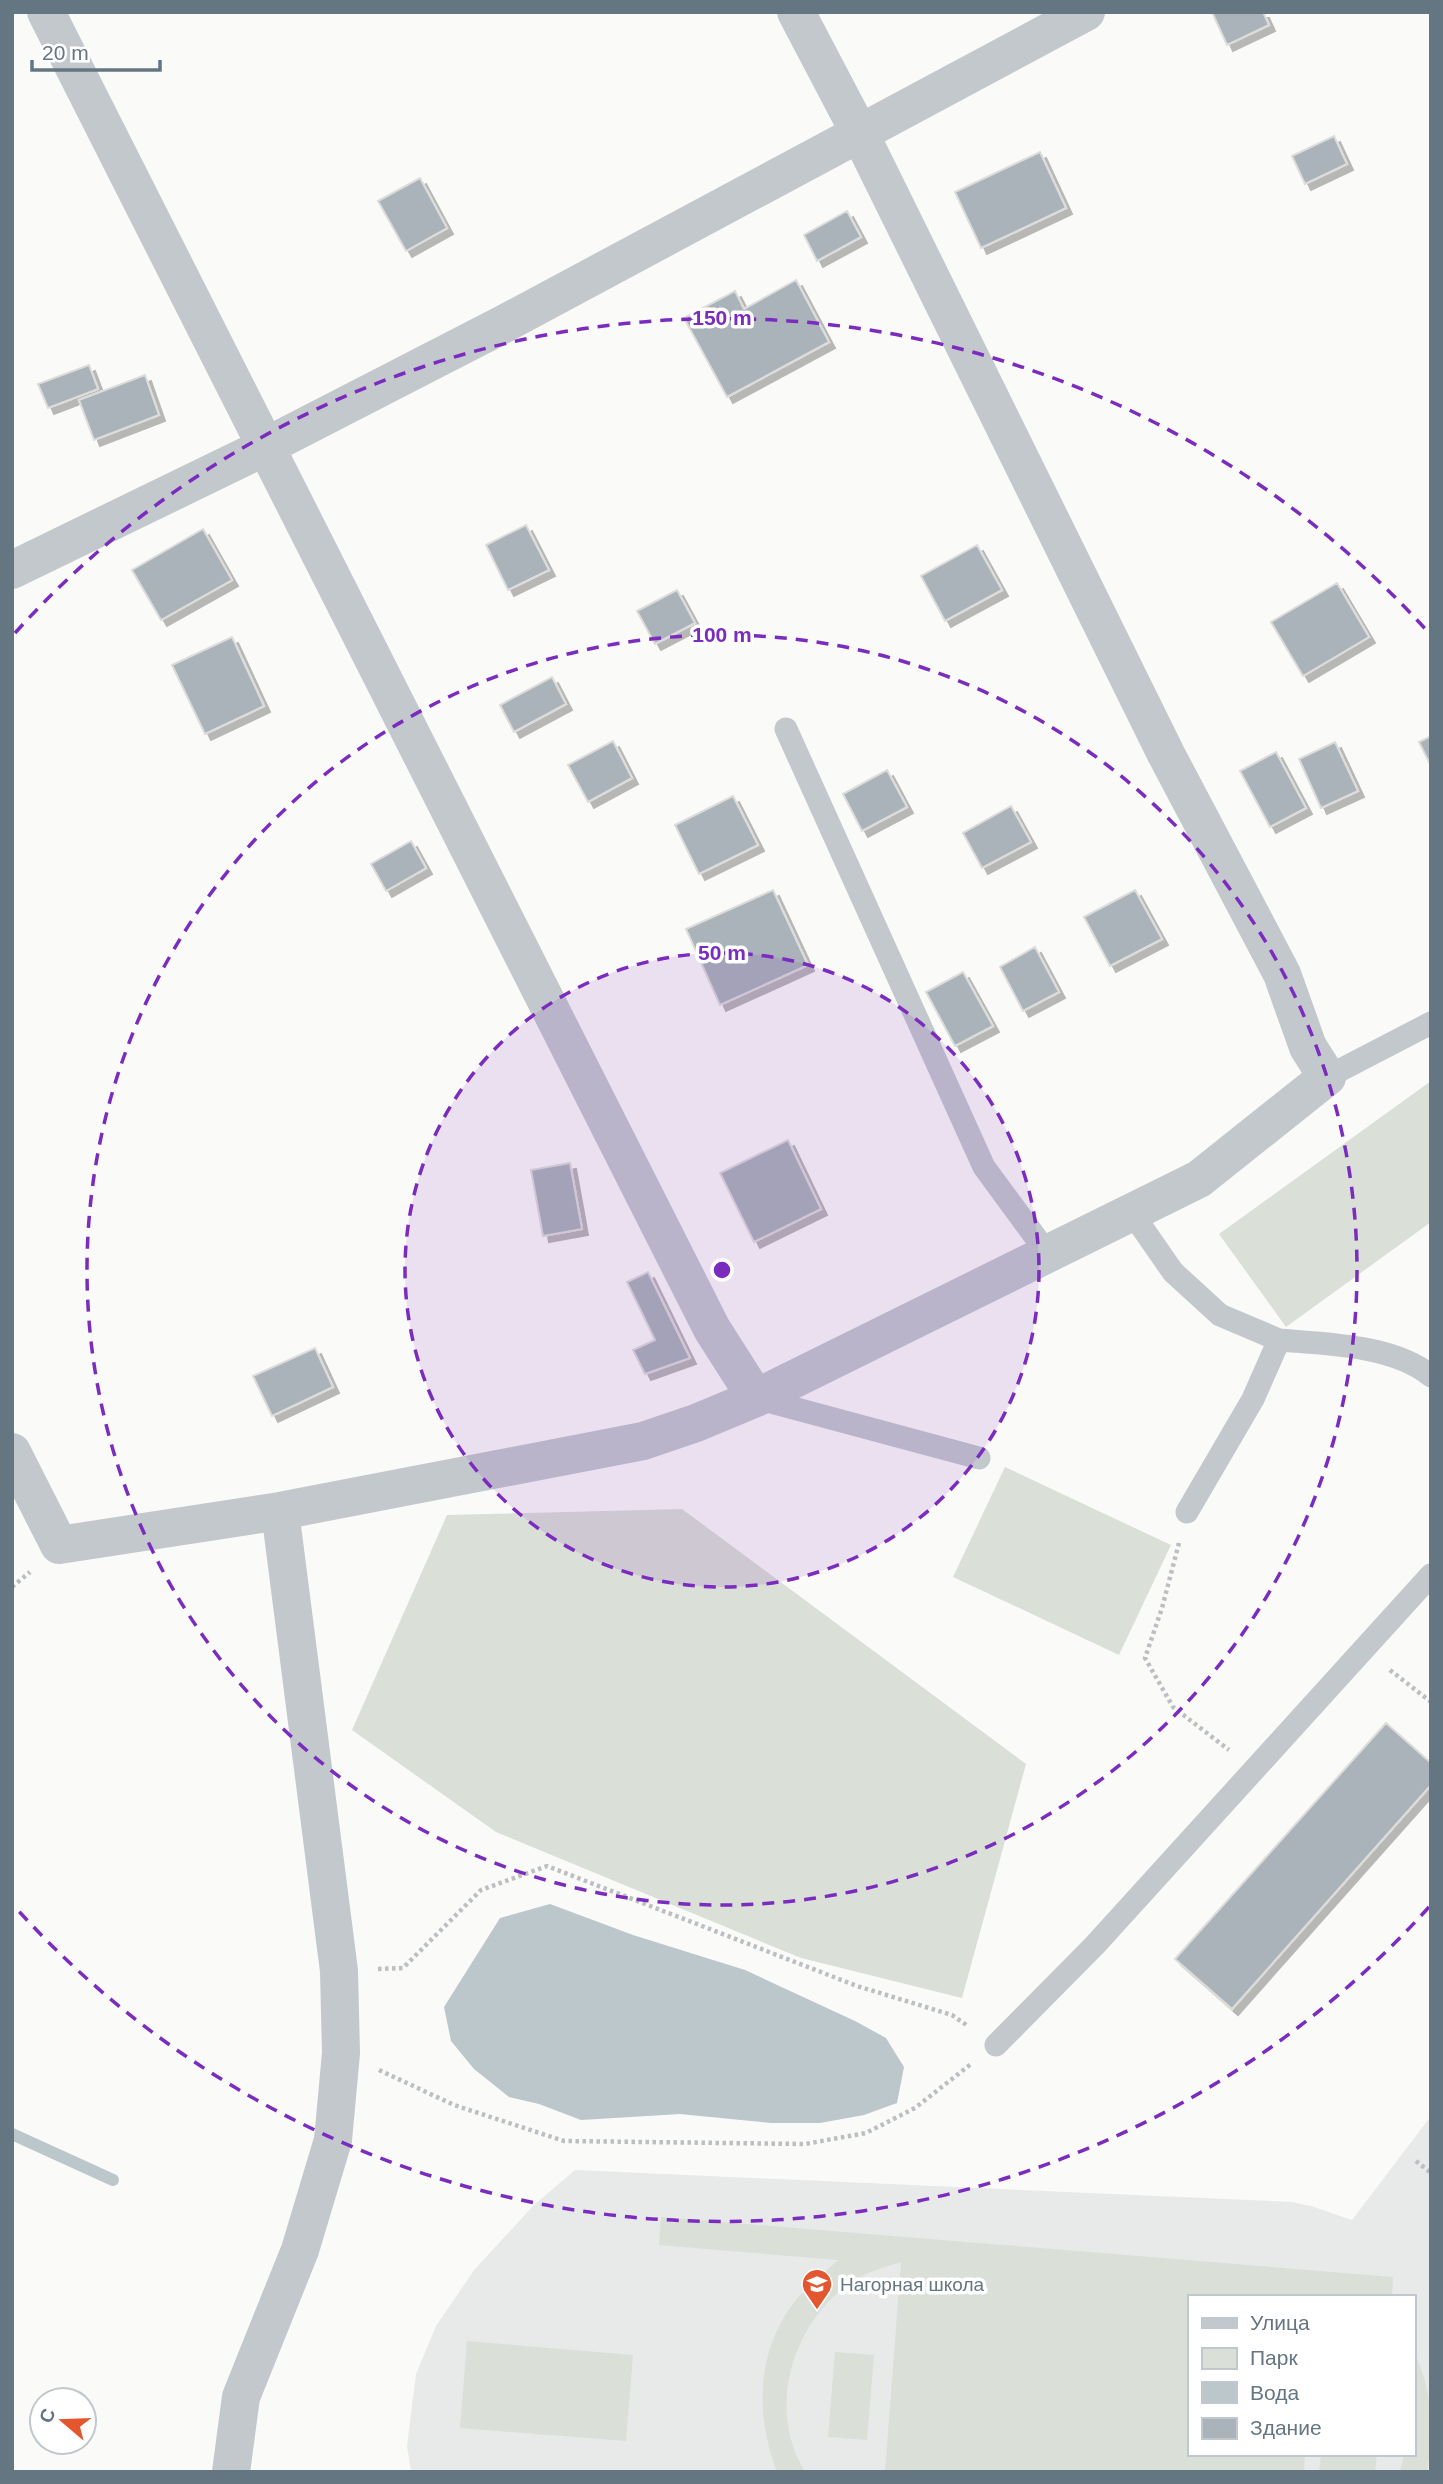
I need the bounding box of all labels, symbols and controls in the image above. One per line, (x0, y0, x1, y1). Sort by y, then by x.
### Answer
scale bar (32, 28, 159, 72)
text: 20 m (42, 41, 89, 64)
text: 150 m (692, 306, 752, 329)
text: 100 m (692, 623, 752, 646)
text: 50 m (698, 941, 746, 964)
centre of rings (710, 1258, 734, 1282)
school or university icon: Нагорная школа (800, 2267, 834, 2311)
place label: Нагорная школа (840, 2274, 985, 2295)
legend (1188, 2295, 1415, 2456)
text: Улица (1250, 2311, 1310, 2334)
text: Парк (1250, 2346, 1298, 2369)
text: Вода (1250, 2381, 1299, 2404)
north arrow (28, 2386, 98, 2456)
text: С (35, 2405, 60, 2426)
text: Здание (1250, 2416, 1322, 2439)

